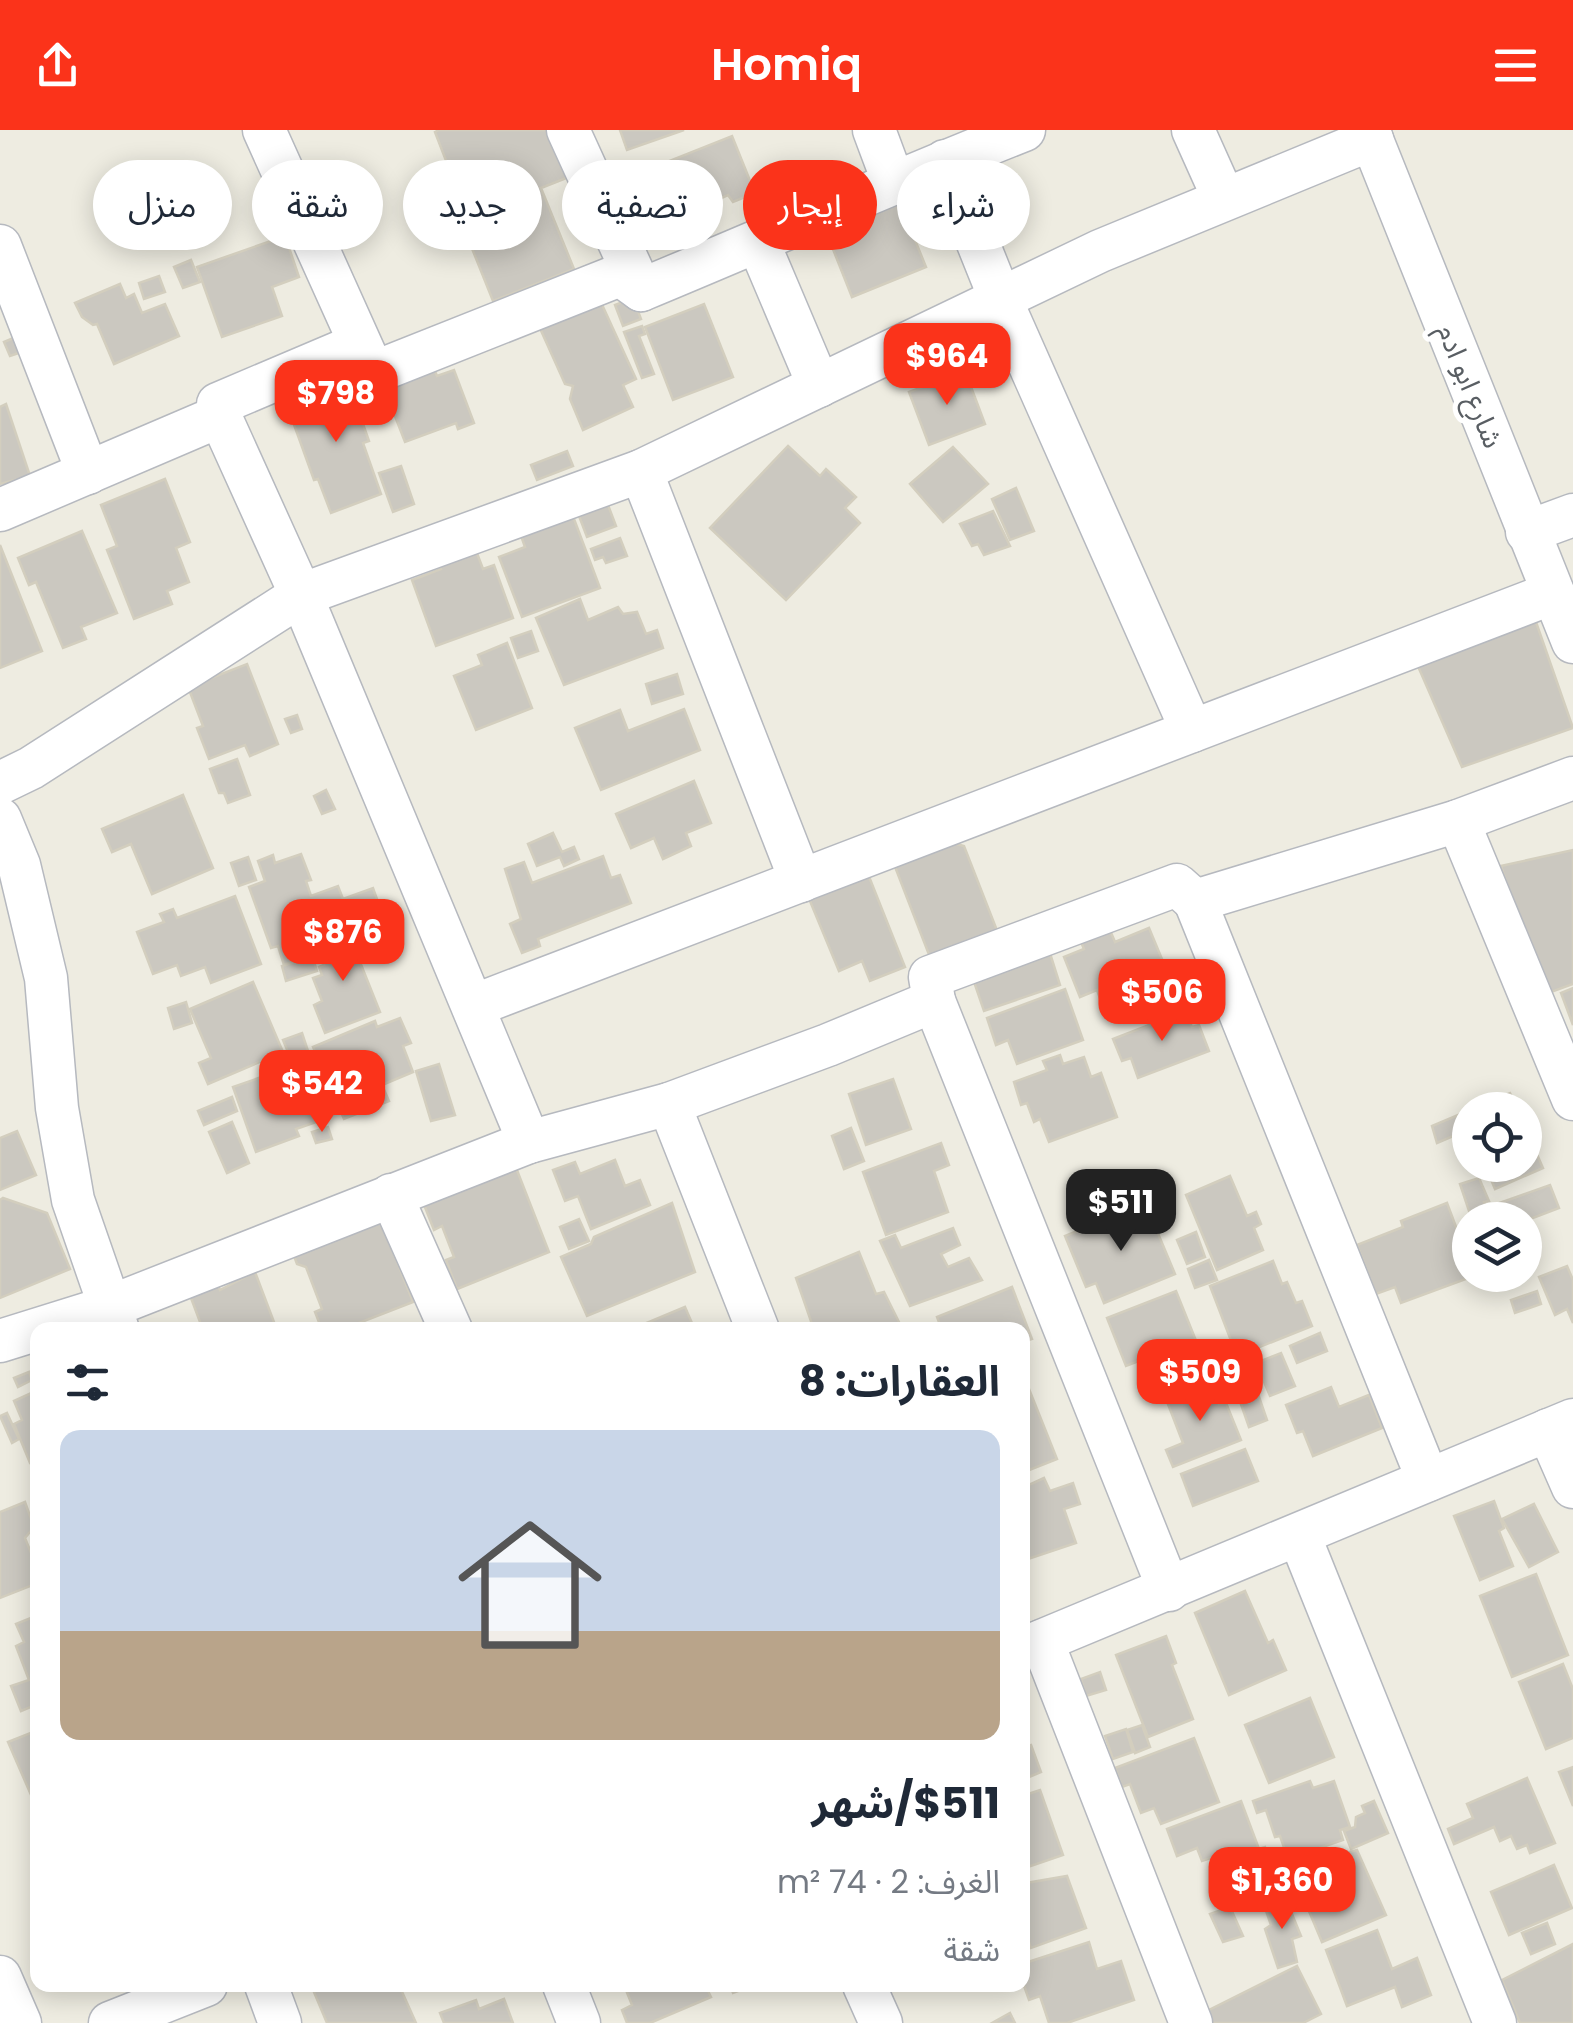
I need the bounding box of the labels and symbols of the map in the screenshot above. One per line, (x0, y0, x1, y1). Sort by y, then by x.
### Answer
street label: شارع ابو ادم (1427, 318, 1513, 454)
pin: $964 (888, 323, 1006, 408)
pin: $798 (277, 360, 395, 445)
pin: $876 (284, 899, 402, 984)
pin: $506 (1103, 959, 1221, 1044)
pin: $542 (263, 1050, 381, 1135)
pin: $511 (1062, 1169, 1180, 1254)
pin: $509 (1141, 1339, 1259, 1424)
pin: $1,360 (1201, 1847, 1363, 1932)

